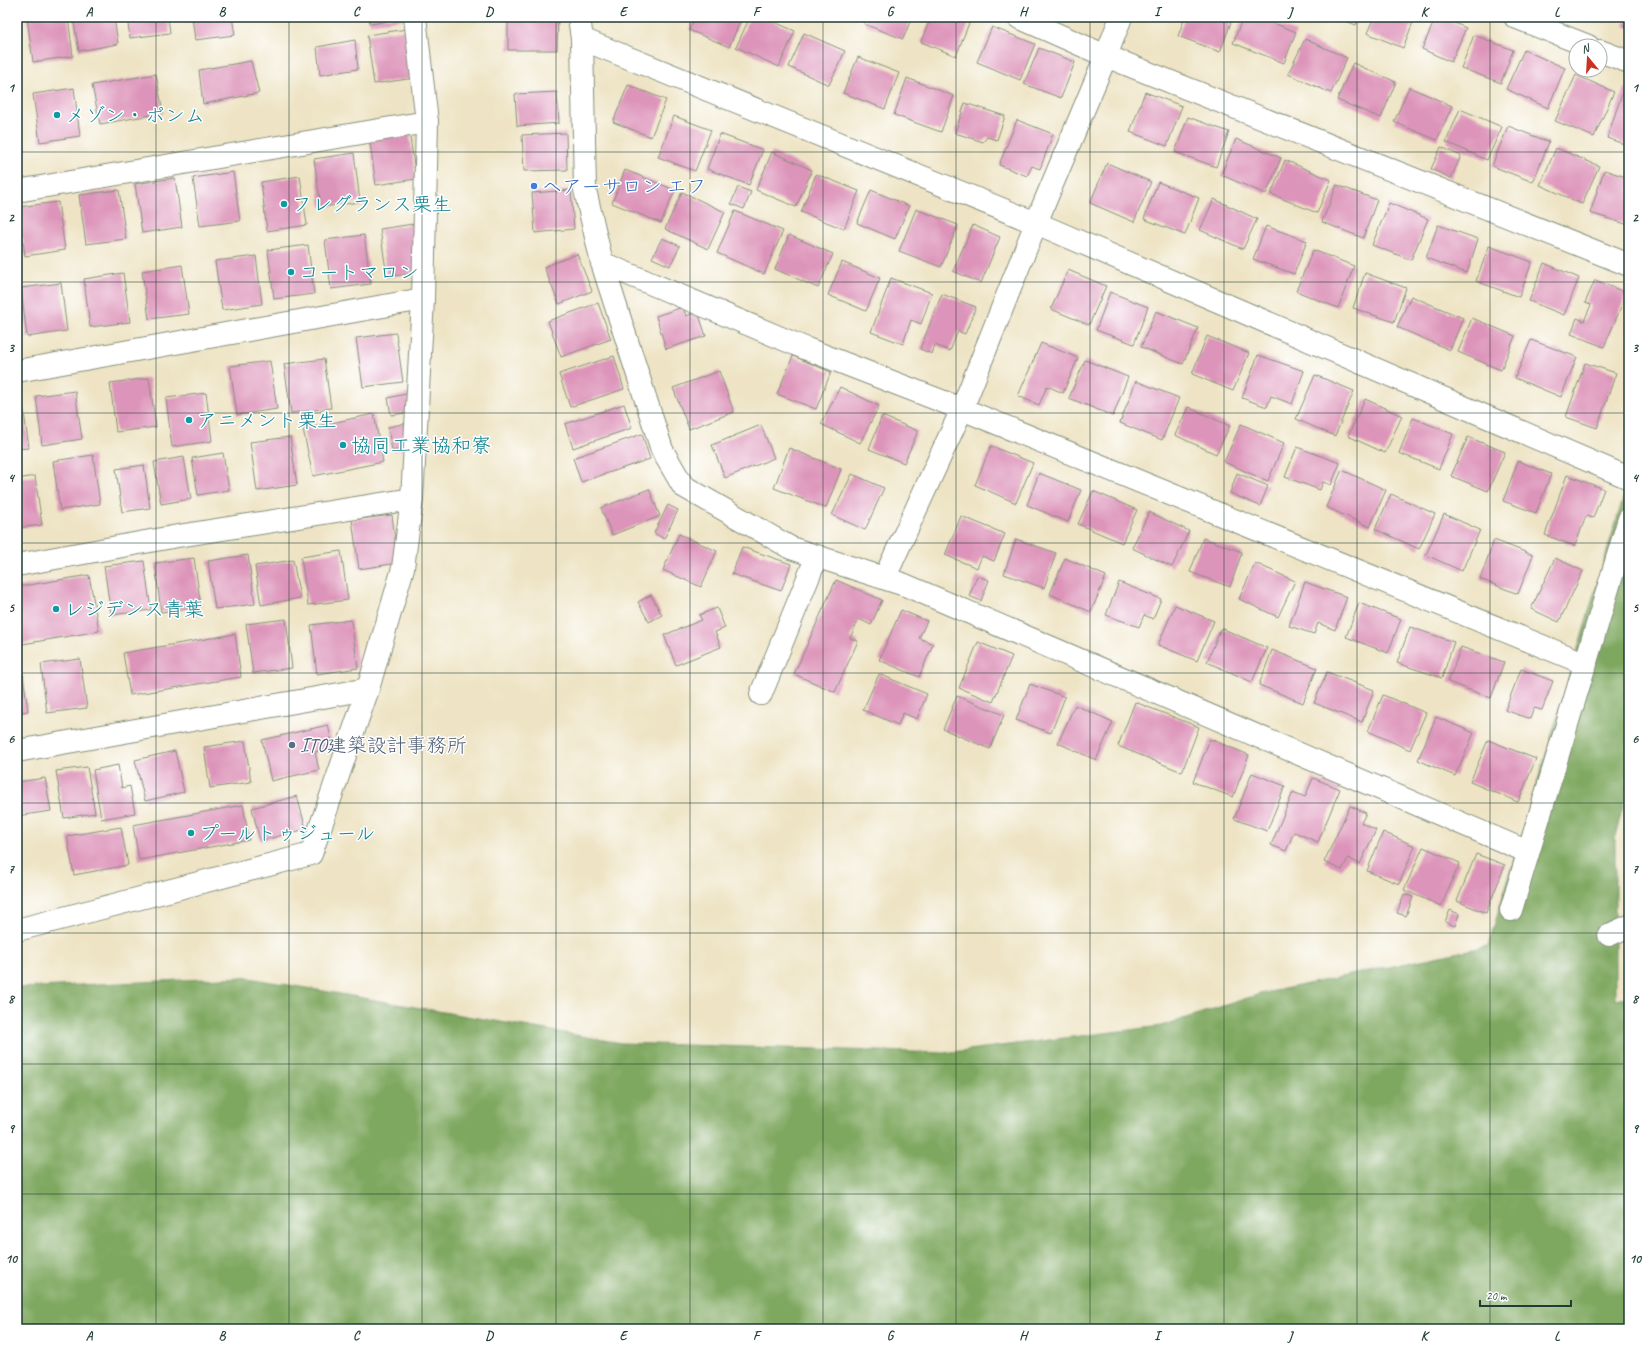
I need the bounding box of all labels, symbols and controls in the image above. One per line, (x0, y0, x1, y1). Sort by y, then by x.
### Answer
text: A (86, 4, 94, 20)
text: B (219, 4, 227, 20)
text: C (353, 4, 361, 20)
text: D (485, 4, 494, 20)
text: E (620, 4, 629, 20)
text: F (753, 4, 762, 20)
text: G (887, 4, 895, 20)
text: H (1019, 4, 1029, 20)
text: I (1154, 4, 1163, 20)
text: J (1287, 4, 1294, 20)
text: K (1421, 4, 1431, 20)
text: L (1554, 4, 1561, 20)
north arrow (1568, 38, 1608, 78)
text: N (1580, 40, 1592, 56)
text: 1 (8, 80, 16, 96)
text: 1 (1632, 80, 1640, 96)
place label: メゾン・ポンム (65, 103, 205, 128)
marker: メゾン・ポンム (52, 110, 62, 120)
place label: ヘアーサロン エフ (542, 174, 707, 199)
marker: ヘアーサロン エフ (529, 181, 539, 191)
place label: フレグランス栗生 (292, 192, 452, 217)
marker: フレグランス栗生 (279, 199, 289, 209)
text: 2 (8, 210, 15, 226)
text: 2 (1632, 210, 1639, 226)
place label: コートマロン (299, 260, 419, 285)
marker: コートマロン (286, 267, 296, 277)
text: 3 (8, 340, 15, 356)
text: 3 (1632, 340, 1639, 356)
place label: アニメント栗生 (197, 408, 337, 433)
marker: アニメント栗生 (184, 415, 194, 425)
place label: 協同工業協和寮 (351, 433, 491, 458)
marker: 協同工業協和寮 (338, 440, 348, 450)
text: 4 (8, 470, 16, 486)
text: 4 (1632, 470, 1640, 486)
place label: レジデンス青葉 (64, 597, 204, 622)
text: 5 (8, 600, 15, 616)
text: 5 (1632, 600, 1639, 616)
marker: レジデンス青葉 (51, 604, 61, 614)
text: 6 (8, 731, 15, 747)
text: 6 (1632, 731, 1639, 747)
place label: ITO建築設計事務所 (300, 733, 467, 758)
marker: ITO建築設計事務所 (287, 740, 297, 750)
place label: プールトゥジュール (199, 821, 375, 846)
marker: プールトゥジュール (186, 828, 196, 838)
text: 7 (8, 861, 15, 877)
text: 7 (1632, 861, 1639, 877)
text: 8 (8, 991, 16, 1007)
text: 8 (1632, 991, 1640, 1007)
text: 9 (8, 1121, 15, 1137)
text: 9 (1632, 1121, 1639, 1137)
text: 10 (5, 1251, 18, 1267)
text: 10 (1629, 1251, 1642, 1267)
scale bar (1480, 1282, 1571, 1308)
text: 20 m (1486, 1288, 1508, 1304)
text: A (86, 1328, 94, 1344)
text: B (219, 1328, 227, 1344)
text: C (353, 1328, 361, 1344)
text: D (485, 1328, 494, 1344)
text: E (620, 1328, 629, 1344)
text: F (753, 1328, 762, 1344)
text: G (887, 1328, 895, 1344)
text: H (1019, 1328, 1029, 1344)
text: I (1154, 1328, 1163, 1344)
text: J (1287, 1328, 1294, 1344)
text: K (1421, 1328, 1431, 1344)
text: L (1554, 1328, 1561, 1344)

